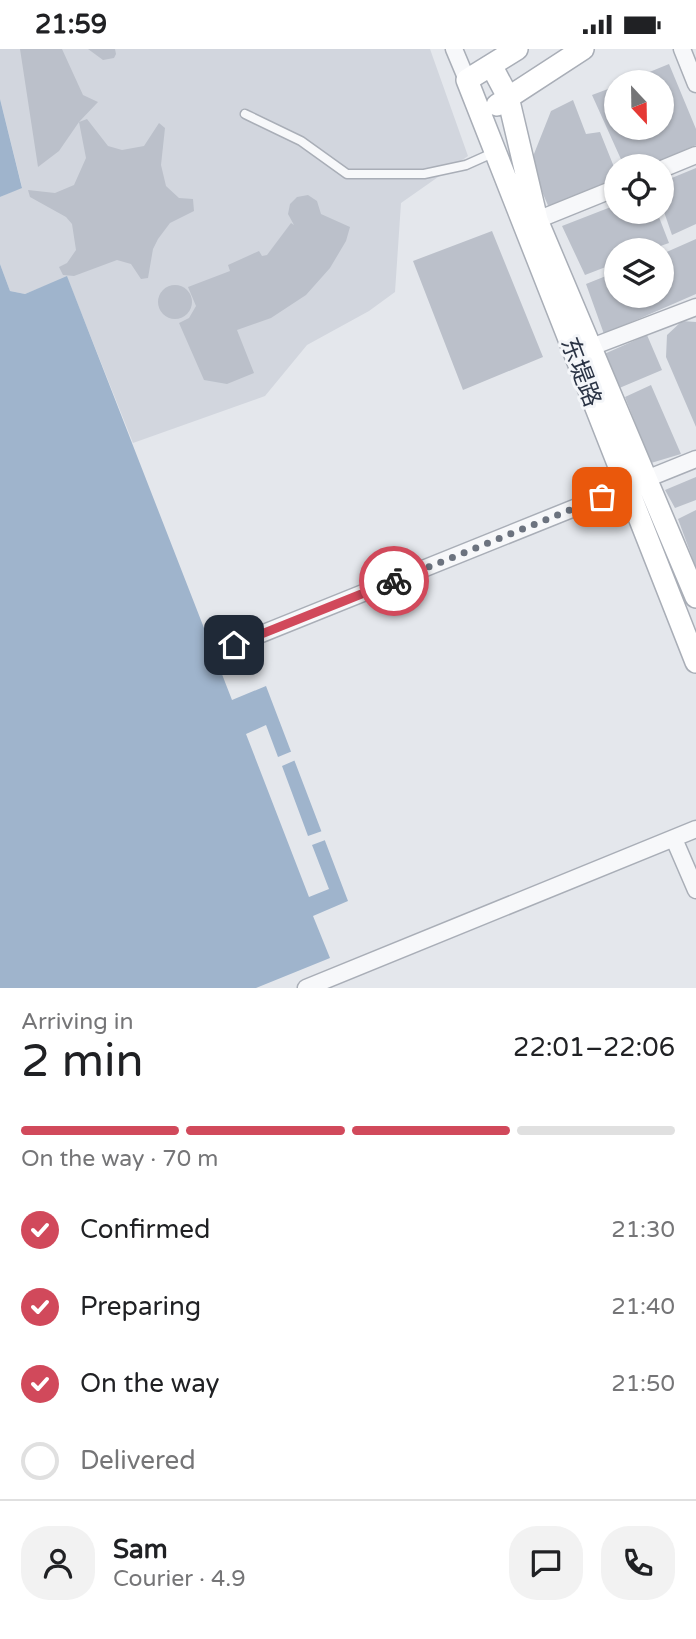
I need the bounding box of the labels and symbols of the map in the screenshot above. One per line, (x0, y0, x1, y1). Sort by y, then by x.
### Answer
north arrow (604, 70, 674, 140)
street label: 东堤路 (554, 333, 607, 411)
pin (572, 467, 632, 527)
courier (359, 546, 429, 616)
pin (204, 615, 264, 675)

